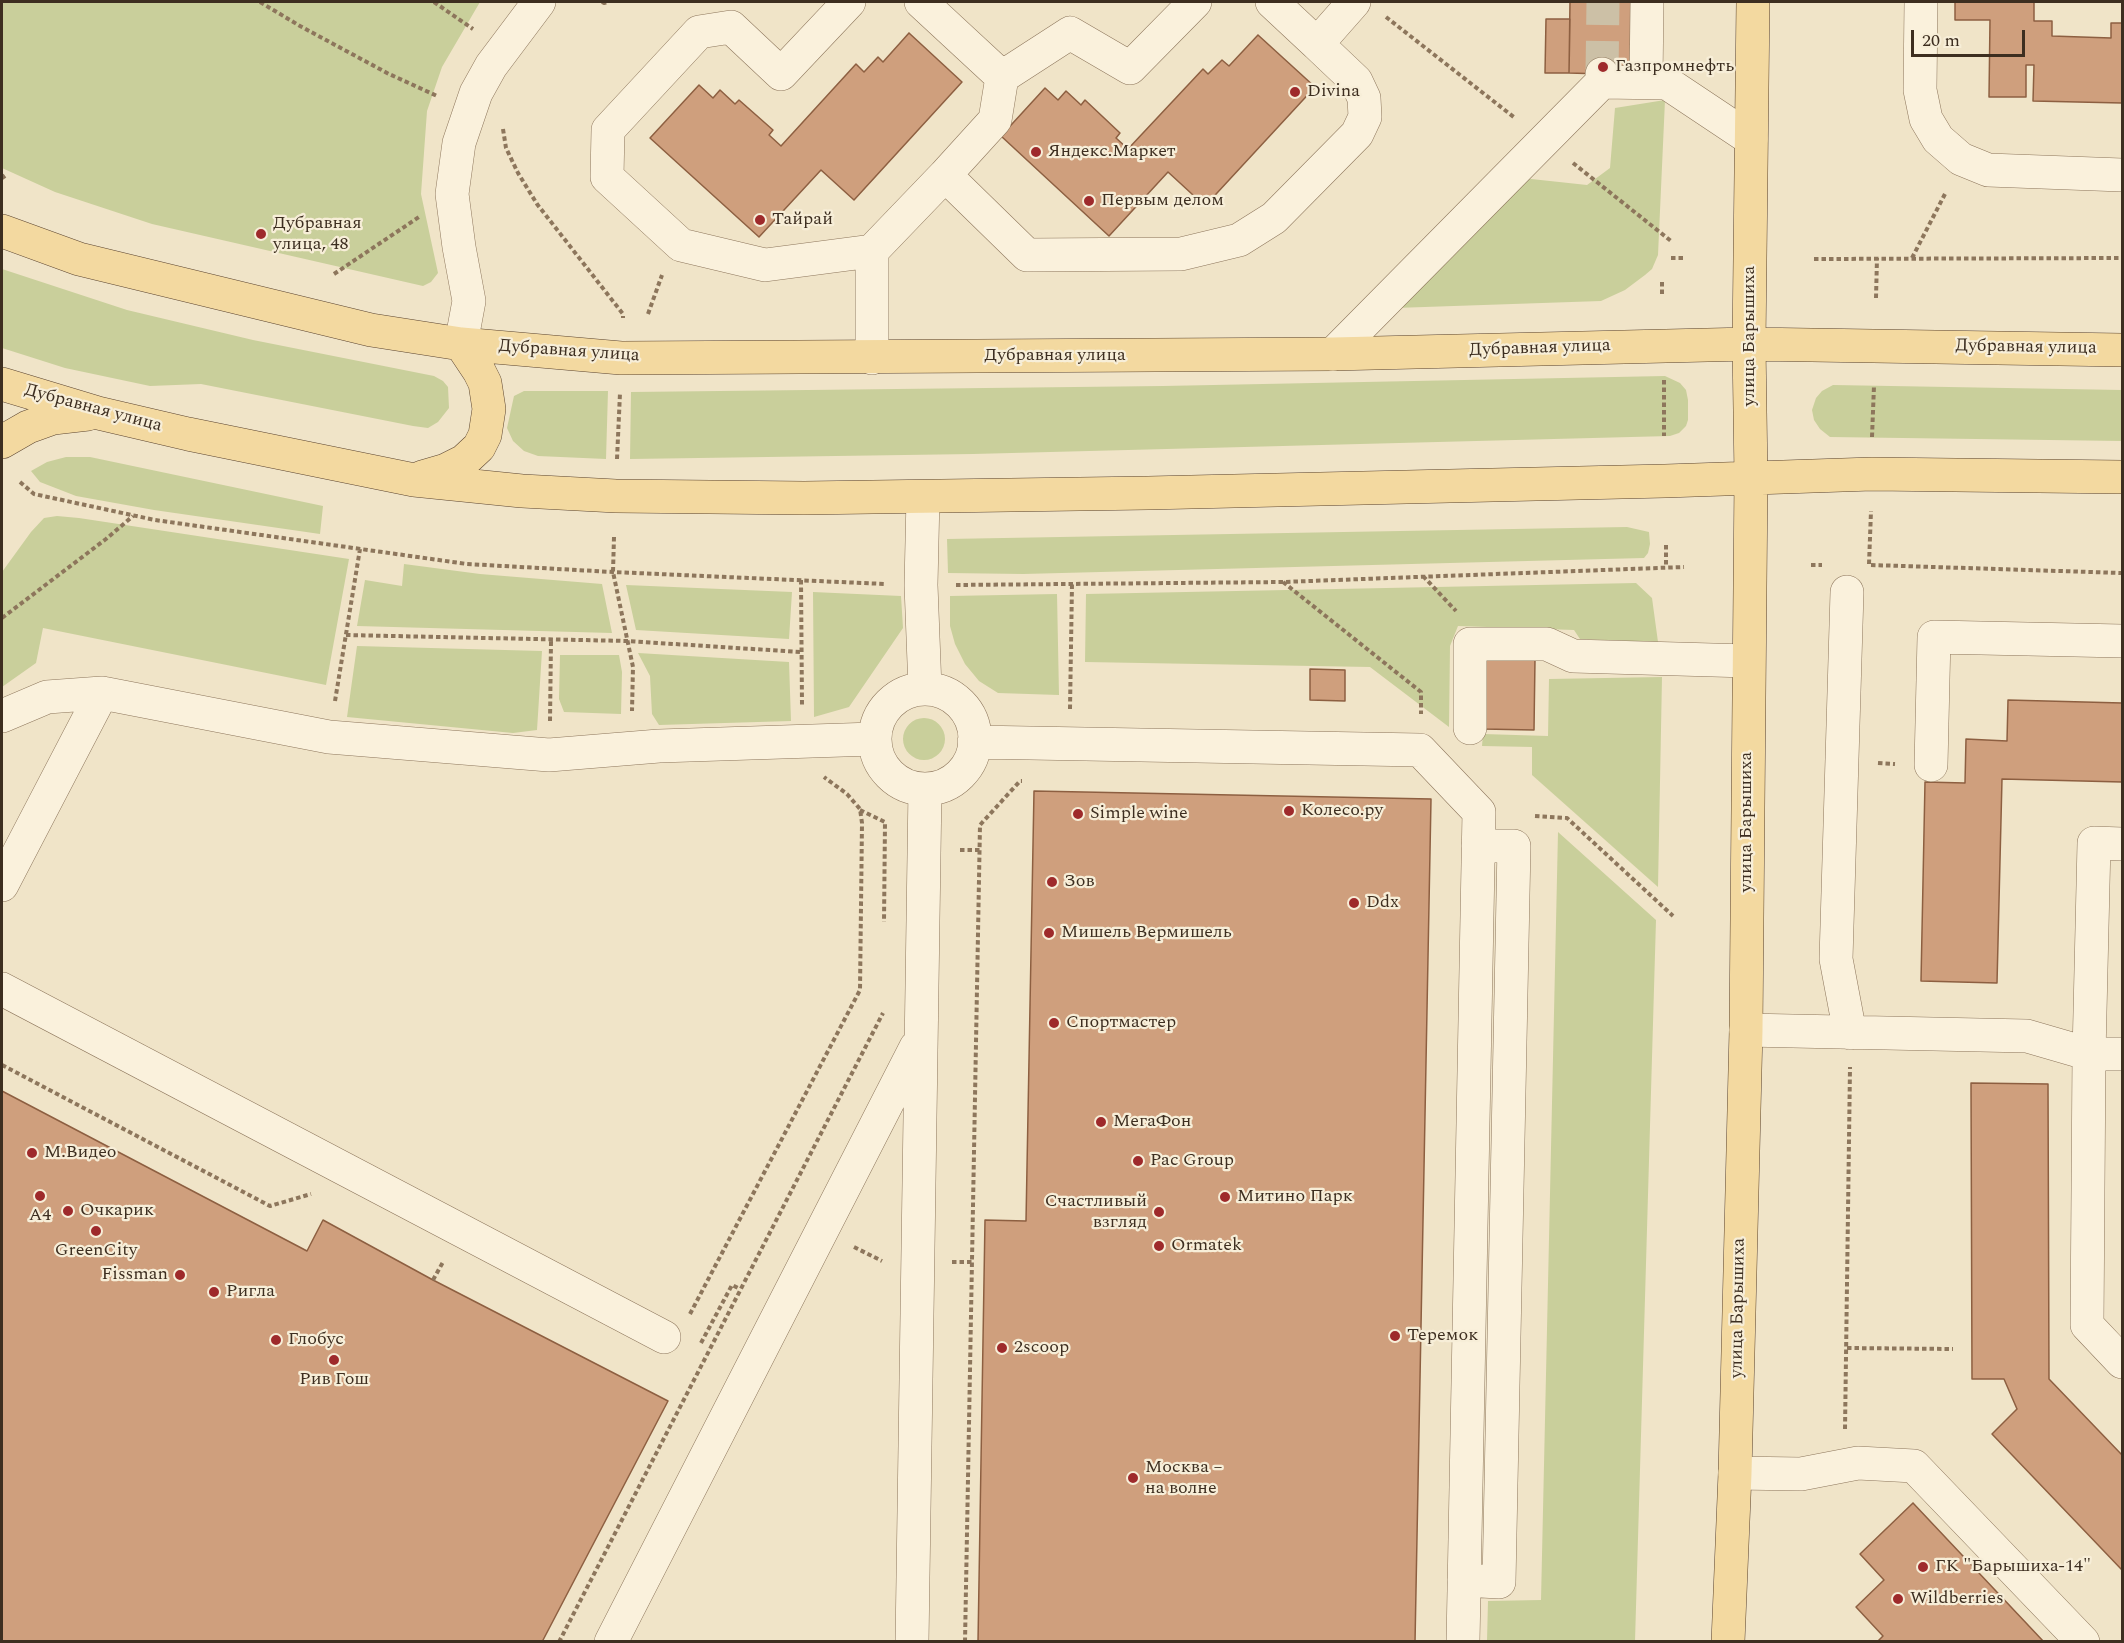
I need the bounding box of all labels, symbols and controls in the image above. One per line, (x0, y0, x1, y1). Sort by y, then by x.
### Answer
scale bar (1914, 18, 2028, 56)
text: 20 m (1922, 27, 1960, 54)
place label: Газпромнефть (1615, 56, 1734, 78)
marker: Газпромнефть (1596, 60, 1610, 74)
place label: Divina (1307, 81, 1360, 103)
marker: Divina (1288, 85, 1302, 99)
place label: Яндекс.Маркет (1048, 141, 1176, 163)
marker: Яндекс.Маркет (1029, 145, 1043, 159)
place label: Первым делом (1101, 190, 1224, 212)
marker: Первым делом (1082, 194, 1096, 208)
place label: Тайрай (772, 209, 833, 231)
place label: Дубравная улица, 48 (273, 213, 362, 256)
marker: Тайрай (753, 213, 767, 227)
marker: Дубравная улица, 48 (254, 227, 268, 241)
street label: улица Барышиха (1739, 266, 1761, 406)
street label: Дубравная улица (498, 336, 640, 368)
street label: Дубравная улица (1469, 336, 1611, 362)
street label: Дубравная улица (1955, 336, 2097, 360)
street label: Дубравная улица (984, 345, 1126, 367)
street label: Дубравная улица (22, 380, 164, 438)
street label: улица Барышиха (1736, 752, 1758, 892)
place label: Колесо.ру (1301, 800, 1383, 822)
place label: Simple wine (1090, 803, 1188, 825)
marker: Колесо.ру (1282, 804, 1296, 818)
marker: Simple wine (1071, 807, 1085, 821)
place label: Зов (1064, 871, 1095, 893)
marker: Зов (1045, 875, 1059, 889)
place label: Ddx (1366, 892, 1399, 914)
marker: Ddx (1347, 896, 1361, 910)
place label: Мишель Вермишель (1061, 922, 1232, 944)
marker: Мишель Вермишель (1042, 926, 1056, 940)
place label: Спортмастер (1066, 1012, 1176, 1034)
marker: Спортмастер (1047, 1016, 1061, 1030)
place label: МегаФон (1113, 1111, 1191, 1133)
marker: МегаФон (1094, 1115, 1108, 1129)
place label: М.Видео (44, 1142, 117, 1164)
marker: М.Видео (25, 1146, 39, 1160)
place label: Pac Group (1150, 1150, 1234, 1172)
marker: Pac Group (1131, 1154, 1145, 1168)
place label: Митино Парк (1237, 1186, 1353, 1208)
marker: А4 (33, 1189, 47, 1203)
marker: Митино Парк (1218, 1190, 1232, 1204)
place label: Счастливый взгляд (1045, 1191, 1147, 1234)
place label: Очкарик (80, 1200, 154, 1222)
marker: Очкарик (61, 1204, 75, 1218)
place label: А4 (29, 1205, 51, 1227)
marker: Счастливый взгляд (1152, 1205, 1166, 1219)
marker: GreenCity (89, 1224, 103, 1238)
place label: Ormatek (1171, 1235, 1242, 1257)
street label: улица Барышиха (1727, 1238, 1751, 1378)
marker: Ormatek (1152, 1239, 1166, 1253)
place label: GreenCity (55, 1240, 137, 1262)
place label: Fissman (101, 1264, 168, 1286)
marker: Fissman (173, 1268, 187, 1282)
place label: Ригла (226, 1281, 275, 1303)
marker: Ригла (207, 1285, 221, 1299)
place label: Теремок (1407, 1325, 1478, 1347)
place label: Глобус (288, 1329, 344, 1351)
marker: Теремок (1388, 1329, 1402, 1343)
marker: Глобус (269, 1333, 283, 1347)
place label: 2scoop (1014, 1337, 1069, 1359)
marker: 2scoop (995, 1341, 1009, 1355)
marker: Рив Гош (327, 1353, 341, 1367)
place label: Рив Гош (299, 1369, 369, 1391)
place label: Москва – на волне (1145, 1457, 1223, 1500)
marker: Москва – на волне (1126, 1471, 1140, 1485)
place label: ГК "Барышиха-14" (1935, 1556, 2091, 1578)
marker: ГК "Барышиха-14" (1916, 1560, 1930, 1574)
place label: Wildberries (1910, 1588, 2004, 1610)
marker: Wildberries (1891, 1592, 1905, 1606)

